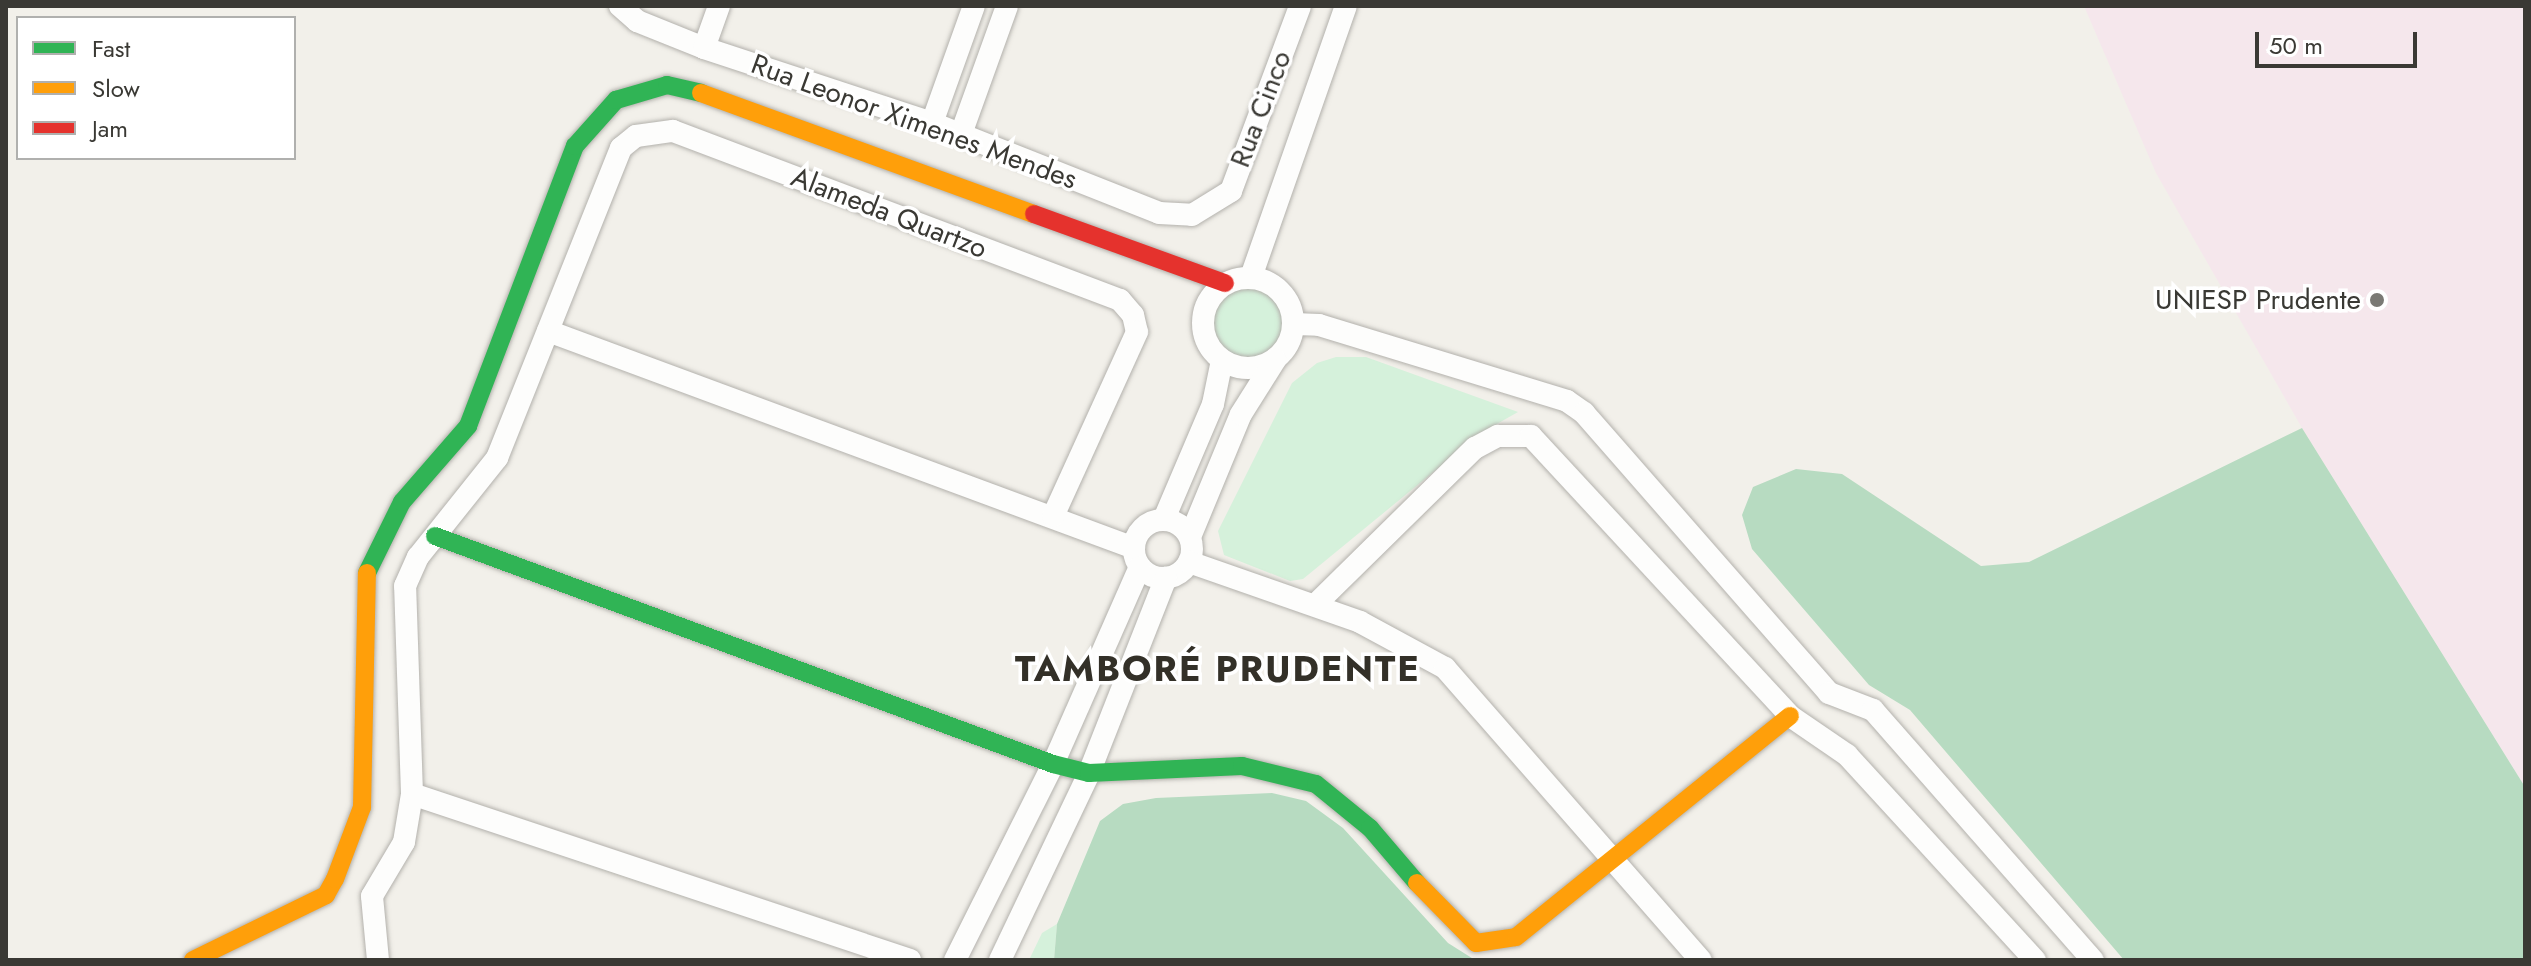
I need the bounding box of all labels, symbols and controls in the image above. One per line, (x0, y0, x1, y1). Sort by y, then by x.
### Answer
legend (16, 16, 296, 160)
scale bar (2259, 16, 2421, 66)
text: 50 m (2269, 28, 2323, 63)
text: Fast (92, 31, 130, 66)
street label: Rua Cinco (1223, 46, 1299, 172)
street label: Rua Leonor Ximenes Mendes (747, 47, 1081, 197)
text: Slow (92, 71, 140, 106)
text: Jam (92, 111, 128, 146)
street label: Alameda Quartzo (786, 160, 992, 266)
place label: UNIESP Prudente (2155, 283, 2361, 317)
marker: UNIESP Prudente (2368, 291, 2386, 309)
district label: TAMBORÉ PRUDENTE (1015, 647, 1421, 691)

